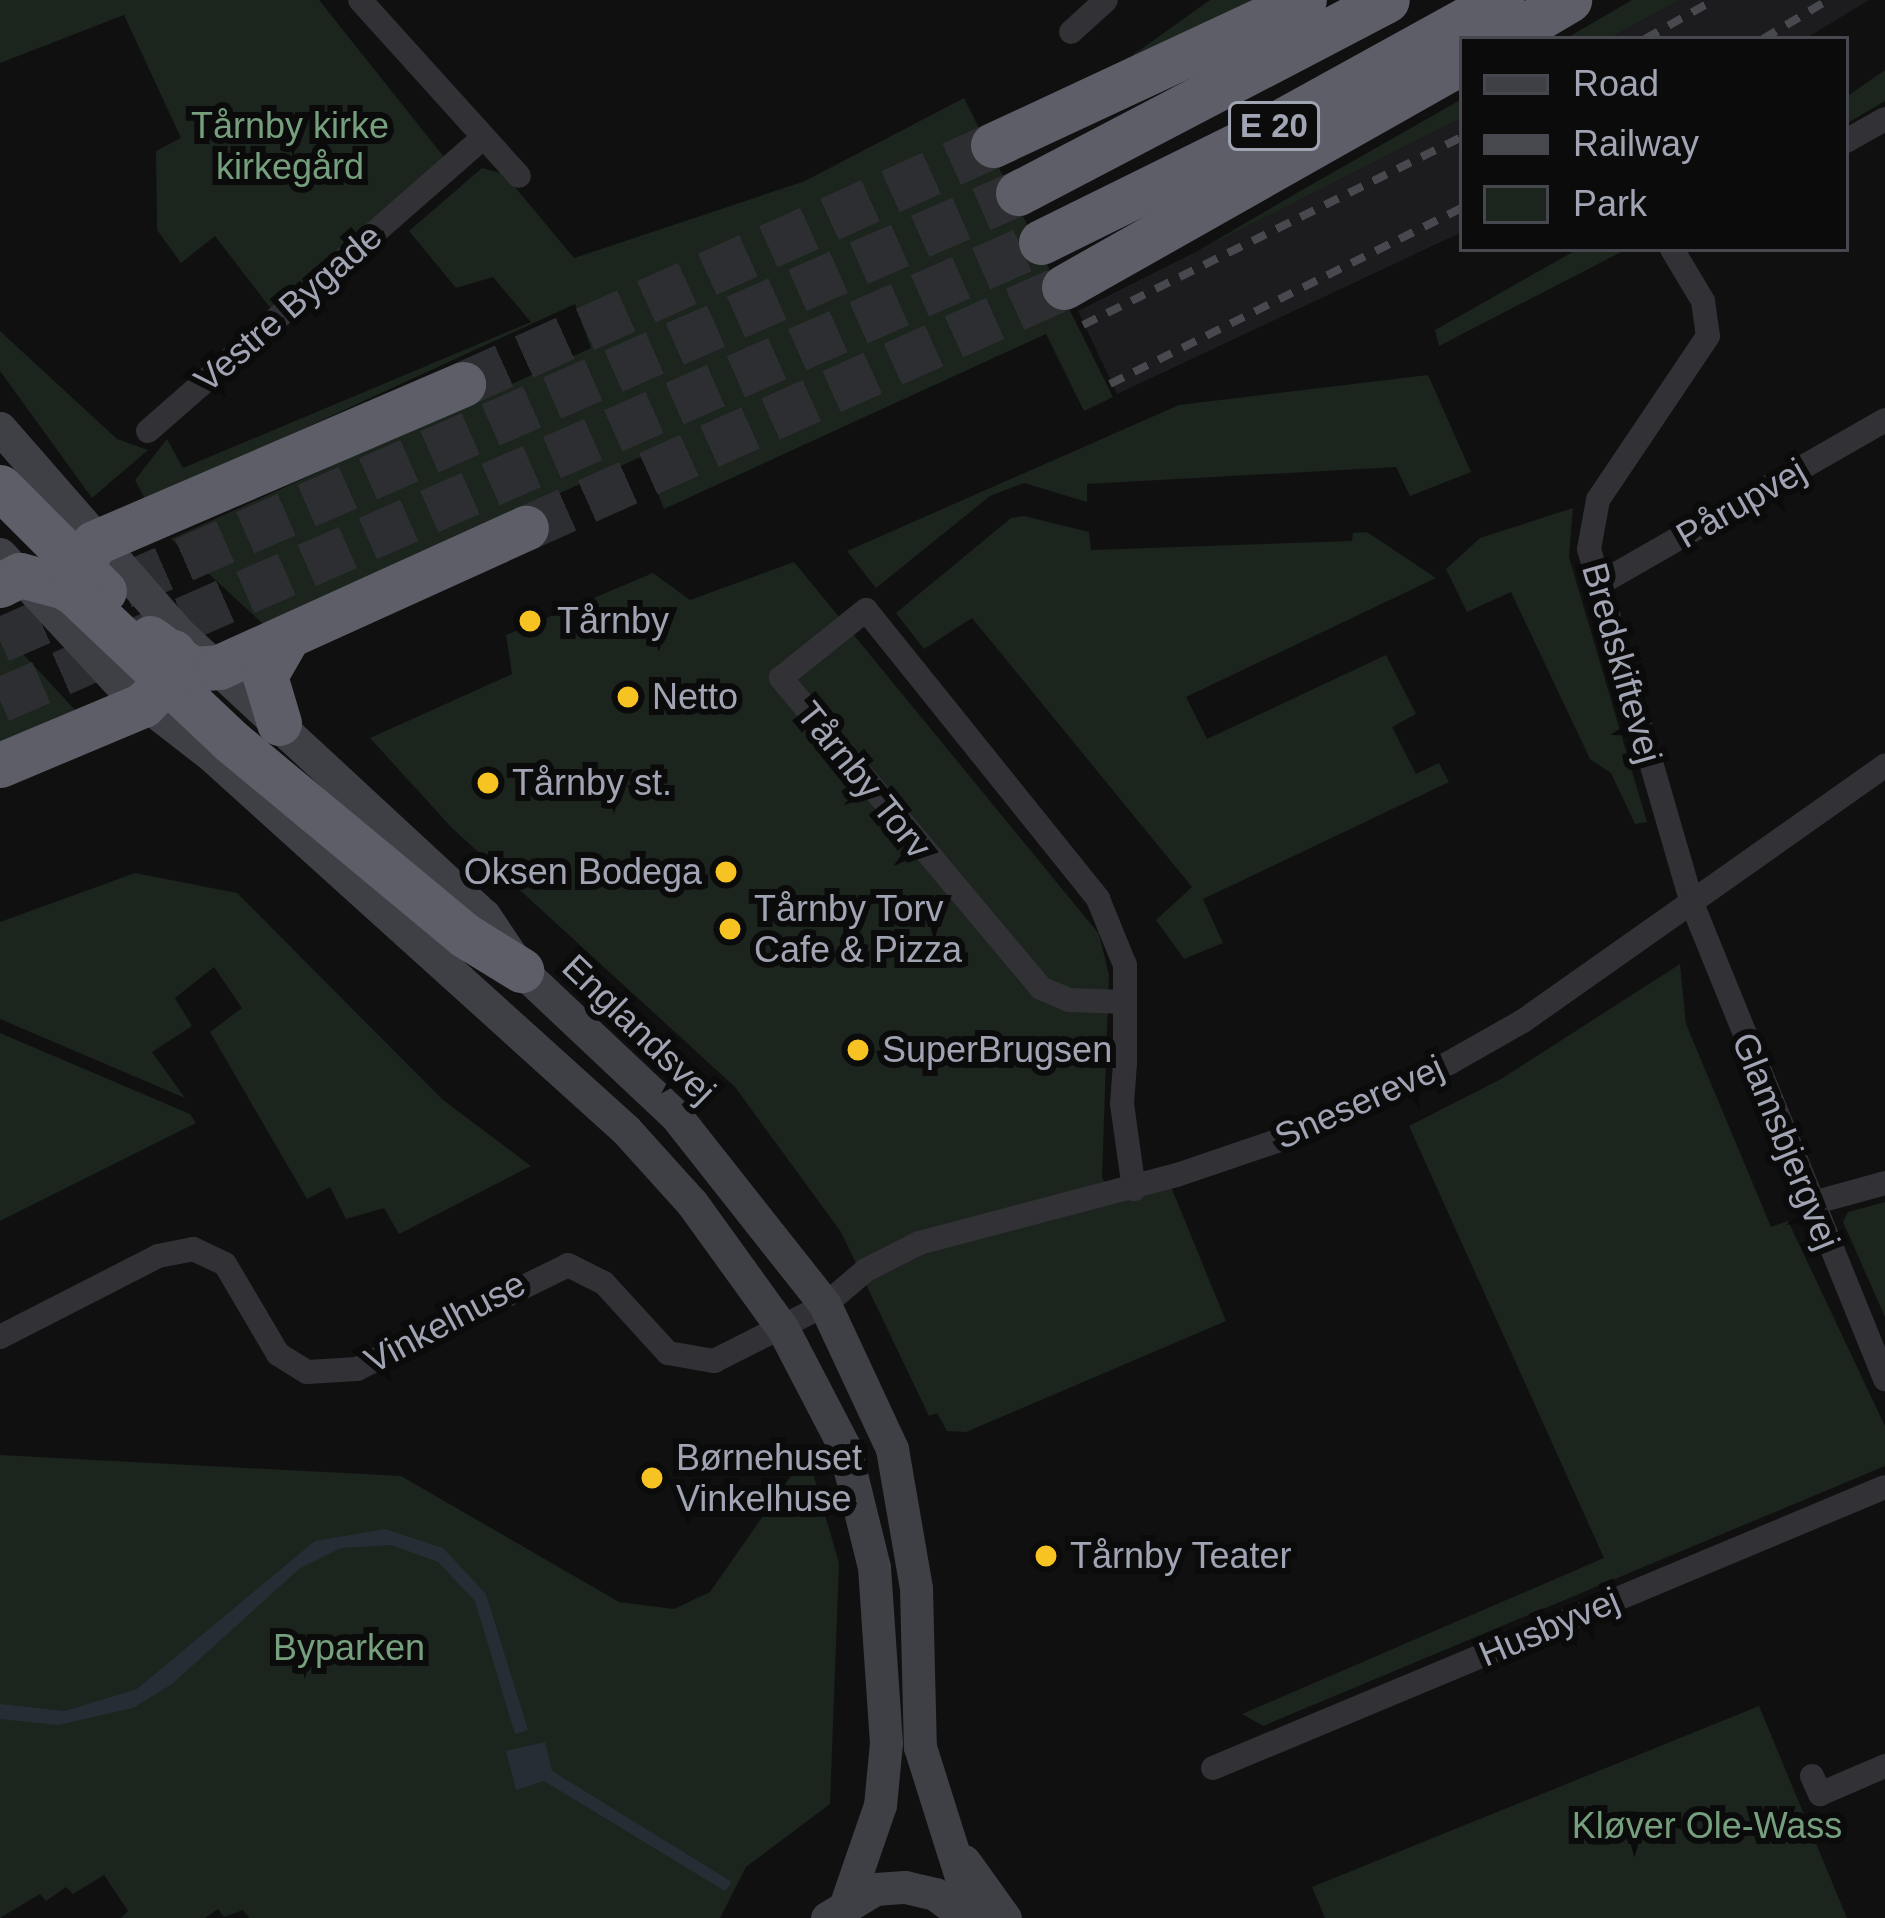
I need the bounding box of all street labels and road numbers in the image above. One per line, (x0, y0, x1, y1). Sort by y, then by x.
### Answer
road number: E 20 (1226, 99, 1322, 153)
street label: Vestre Bygade (185, 215, 391, 401)
street label: Pårupvej (1669, 449, 1813, 557)
street label: Bredskiftevej (1573, 558, 1671, 768)
street label: Tårnby Torv (787, 693, 941, 867)
street label: Englandsvej (553, 945, 725, 1113)
street label: Glamsbjergvej (1723, 1026, 1849, 1256)
street label: Sneserevej (1268, 1046, 1450, 1158)
street label: Vinkelhuse (357, 1262, 533, 1382)
street label: Husbyvej (1472, 1578, 1626, 1676)

